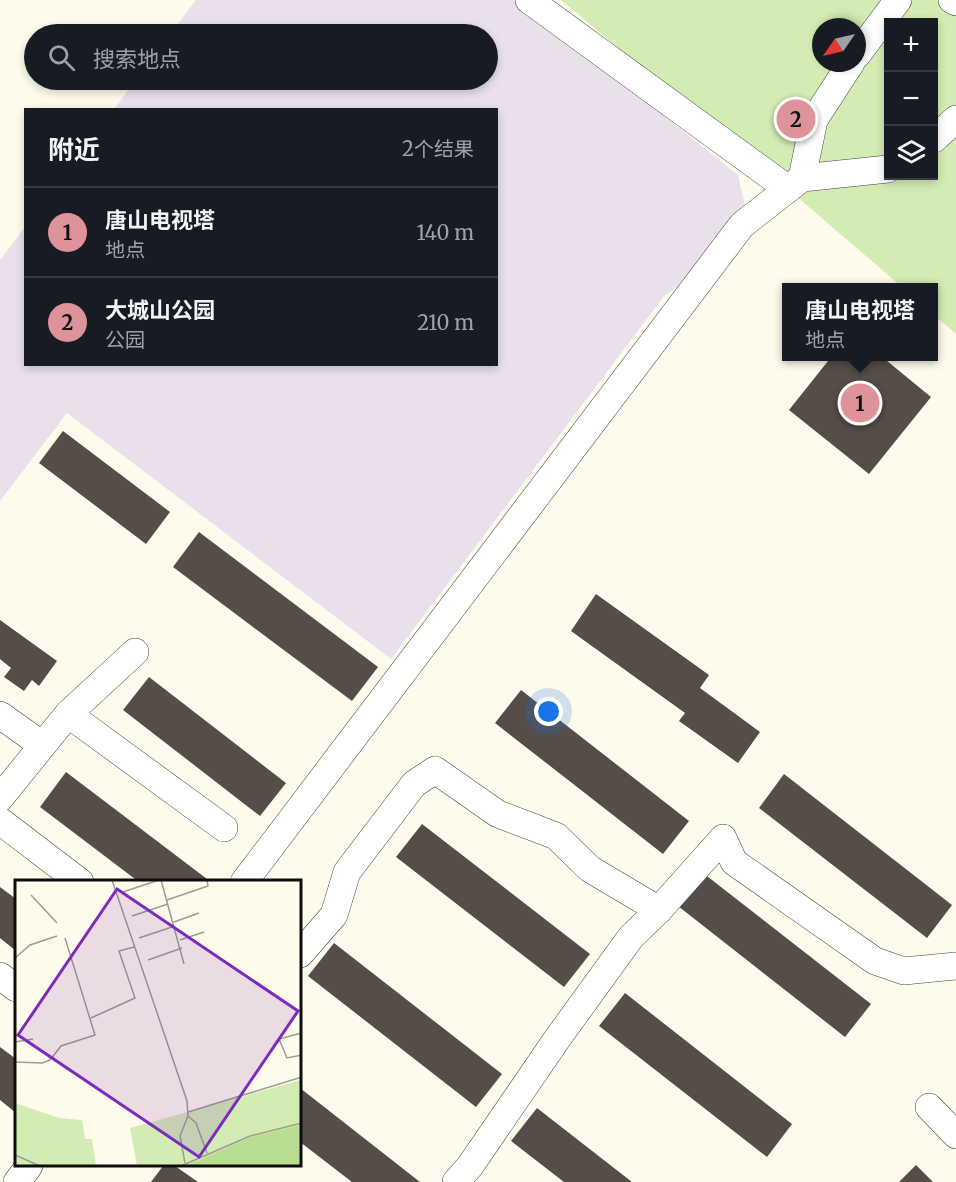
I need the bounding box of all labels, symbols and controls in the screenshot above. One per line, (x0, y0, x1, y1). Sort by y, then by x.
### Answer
north arrow (812, 18, 866, 72)
map controls (884, 18, 938, 180)
button: + (884, 18, 938, 72)
search box (24, 24, 498, 90)
icon: search (45, 41, 78, 74)
text: 搜索地点 (93, 45, 181, 73)
button: − (884, 72, 938, 126)
pin: 2 (776, 96, 816, 142)
button: layers (884, 126, 938, 180)
text: 附近 (48, 133, 100, 166)
text: 2个结果 (402, 136, 474, 161)
text: 唐山电视塔 (105, 206, 215, 234)
text: 1 (63, 220, 72, 245)
text: 140 m (417, 220, 474, 245)
text: 地点 (105, 237, 145, 262)
popup (782, 283, 938, 361)
text: 大城山公园 (105, 296, 215, 324)
text: 唐山电视塔 (805, 296, 915, 324)
text: 2 (62, 310, 73, 335)
text: 210 m (417, 310, 474, 335)
text: 公园 (105, 327, 145, 352)
text: 地点 (805, 327, 845, 352)
pin: 1 (840, 380, 880, 426)
your location (534, 697, 563, 726)
inset map (15, 880, 302, 1167)

